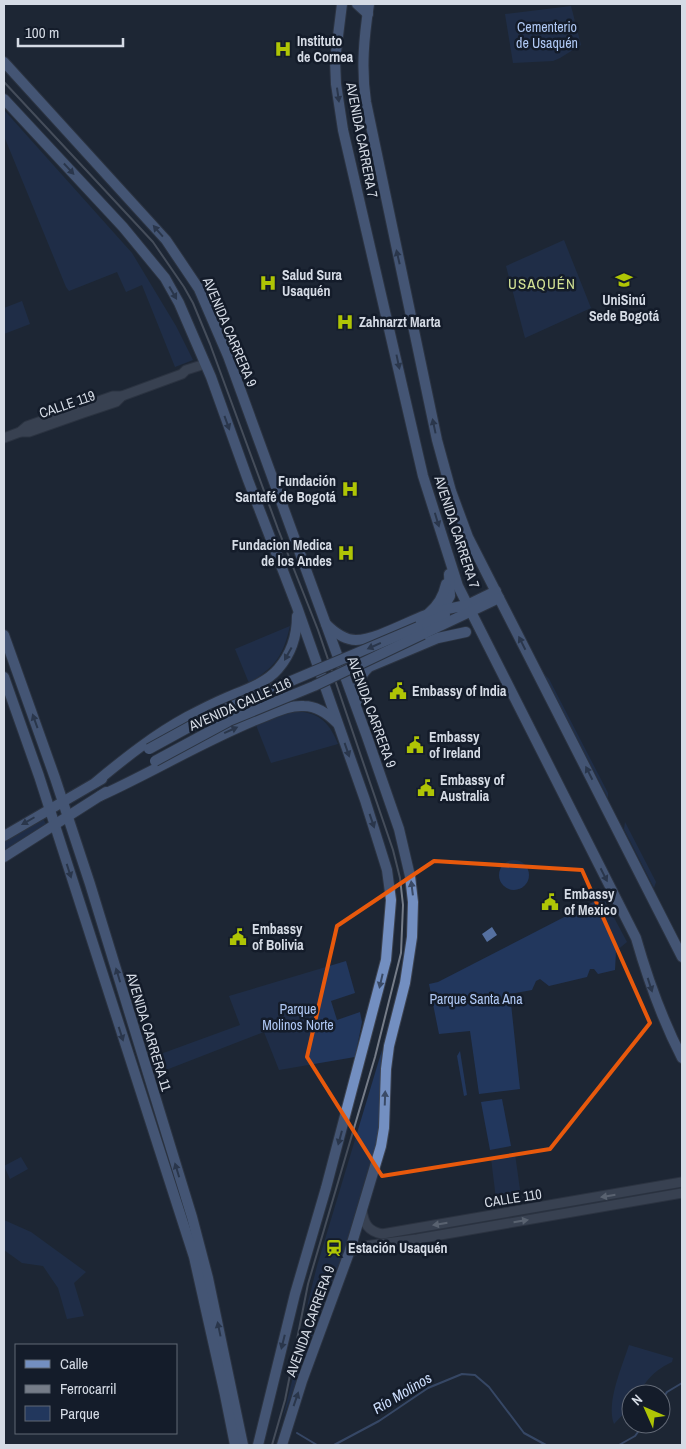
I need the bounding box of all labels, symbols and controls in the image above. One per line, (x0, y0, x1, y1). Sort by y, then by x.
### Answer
scale bar (18, 15, 122, 47)
park label: Cementerio de Usaquén (516, 18, 578, 52)
text: 100 m (25, 22, 59, 43)
place label: Instituto de Cornea (297, 32, 354, 66)
hospital icon: Instituto de Cornea (273, 39, 293, 59)
street label: AVENIDA CARRERA 7 (342, 80, 382, 199)
one-way arrow (334, 87, 342, 103)
one-way arrow (63, 162, 75, 174)
one-way arrow (153, 225, 164, 238)
one-way arrow (394, 249, 402, 265)
place label: Salud Sura Usaquén (282, 266, 343, 300)
school or university icon: UniSinú Sede Bogotá (614, 270, 634, 290)
hospital icon: Salud Sura Usaquén (258, 273, 278, 293)
district label: USAQUÉN (508, 273, 576, 294)
street label: AVENIDA CARRERA 9 (198, 274, 261, 389)
one-way arrow (169, 286, 178, 299)
place label: UniSinú Sede Bogotá (589, 291, 660, 325)
hospital icon: Zahnarzt Marta (335, 312, 355, 332)
place label: Zahnarzt Marta (359, 313, 441, 331)
one-way arrow (394, 355, 402, 371)
street label: CALLE 119 (37, 386, 97, 422)
one-way arrow (223, 416, 231, 431)
one-way arrow (430, 418, 438, 434)
place label: Fundación Santafé de Bogotá (235, 472, 337, 506)
street label: AVENIDA CARRERA 7 (430, 473, 484, 591)
hospital icon: Fundación Santafé de Bogotá (340, 479, 360, 499)
one-way arrow (433, 513, 441, 528)
place label: Fundacion Medica de los Andes (232, 536, 333, 570)
hospital icon: Fundacion Medica de los Andes (336, 543, 356, 563)
one-way arrow (518, 636, 526, 650)
one-way arrow (367, 643, 381, 651)
one-way arrow (283, 648, 292, 661)
street label: AVENIDA CARRERA 9 (343, 653, 401, 770)
street label: AVENIDA CALLE 116 (185, 673, 294, 735)
public building icon: Embassy of India (388, 681, 408, 701)
place label: Embassy of India (412, 682, 507, 700)
one-way arrow (31, 713, 39, 728)
one-way arrow (224, 726, 238, 734)
place label: Embassy of Ireland (429, 728, 481, 762)
public building icon: Embassy of Ireland (405, 735, 425, 755)
one-way arrow (344, 742, 351, 757)
one-way arrow (585, 766, 593, 780)
place label: Embassy of Australia (440, 771, 505, 805)
public building icon: Embassy of Australia (416, 778, 436, 798)
one-way arrow (369, 814, 376, 829)
one-way arrow (22, 817, 35, 826)
one-way arrow (66, 864, 74, 879)
one-way arrow (600, 868, 608, 882)
one-way arrow (407, 880, 415, 896)
place label: Embassy of Mexico (564, 885, 617, 919)
public building icon: Embassy of Mexico (540, 892, 560, 912)
place label: Embassy of Bolivia (252, 920, 304, 954)
public building icon: Embassy of Bolivia (228, 927, 248, 947)
one-way arrow (113, 967, 121, 982)
street label: AVENIDA CARRERA 11 (122, 970, 176, 1094)
one-way arrow (377, 973, 385, 988)
one-way arrow (646, 977, 654, 992)
park label: Parque Santa Ana (429, 990, 523, 1008)
park label: Parque Molinos Norte (262, 1000, 334, 1034)
one-way arrow (118, 1027, 126, 1042)
one-way arrow (381, 1089, 389, 1105)
one-way arrow (335, 1130, 343, 1145)
one-way arrow (173, 1163, 181, 1178)
street label: CALLE 110 (483, 1185, 543, 1211)
one-way arrow (600, 1192, 616, 1200)
one-way arrow (513, 1217, 529, 1225)
one-way arrow (432, 1220, 448, 1228)
station icon: Estación Usaquén (324, 1238, 344, 1258)
place label: Estación Usaquén (348, 1239, 448, 1257)
street label: AVENIDA CARRERA 9 (281, 1263, 339, 1380)
one-way arrow (215, 1321, 223, 1337)
one-way arrow (279, 1334, 287, 1349)
legend (15, 1344, 178, 1434)
text: Calle (60, 1353, 88, 1374)
water label: Río Molinos (368, 1367, 436, 1419)
text: Ferrocarril (60, 1378, 116, 1399)
north arrow (621, 1384, 671, 1434)
one-way arrow (293, 1391, 300, 1406)
text: N (628, 1391, 646, 1409)
text: Parque (60, 1403, 100, 1424)

